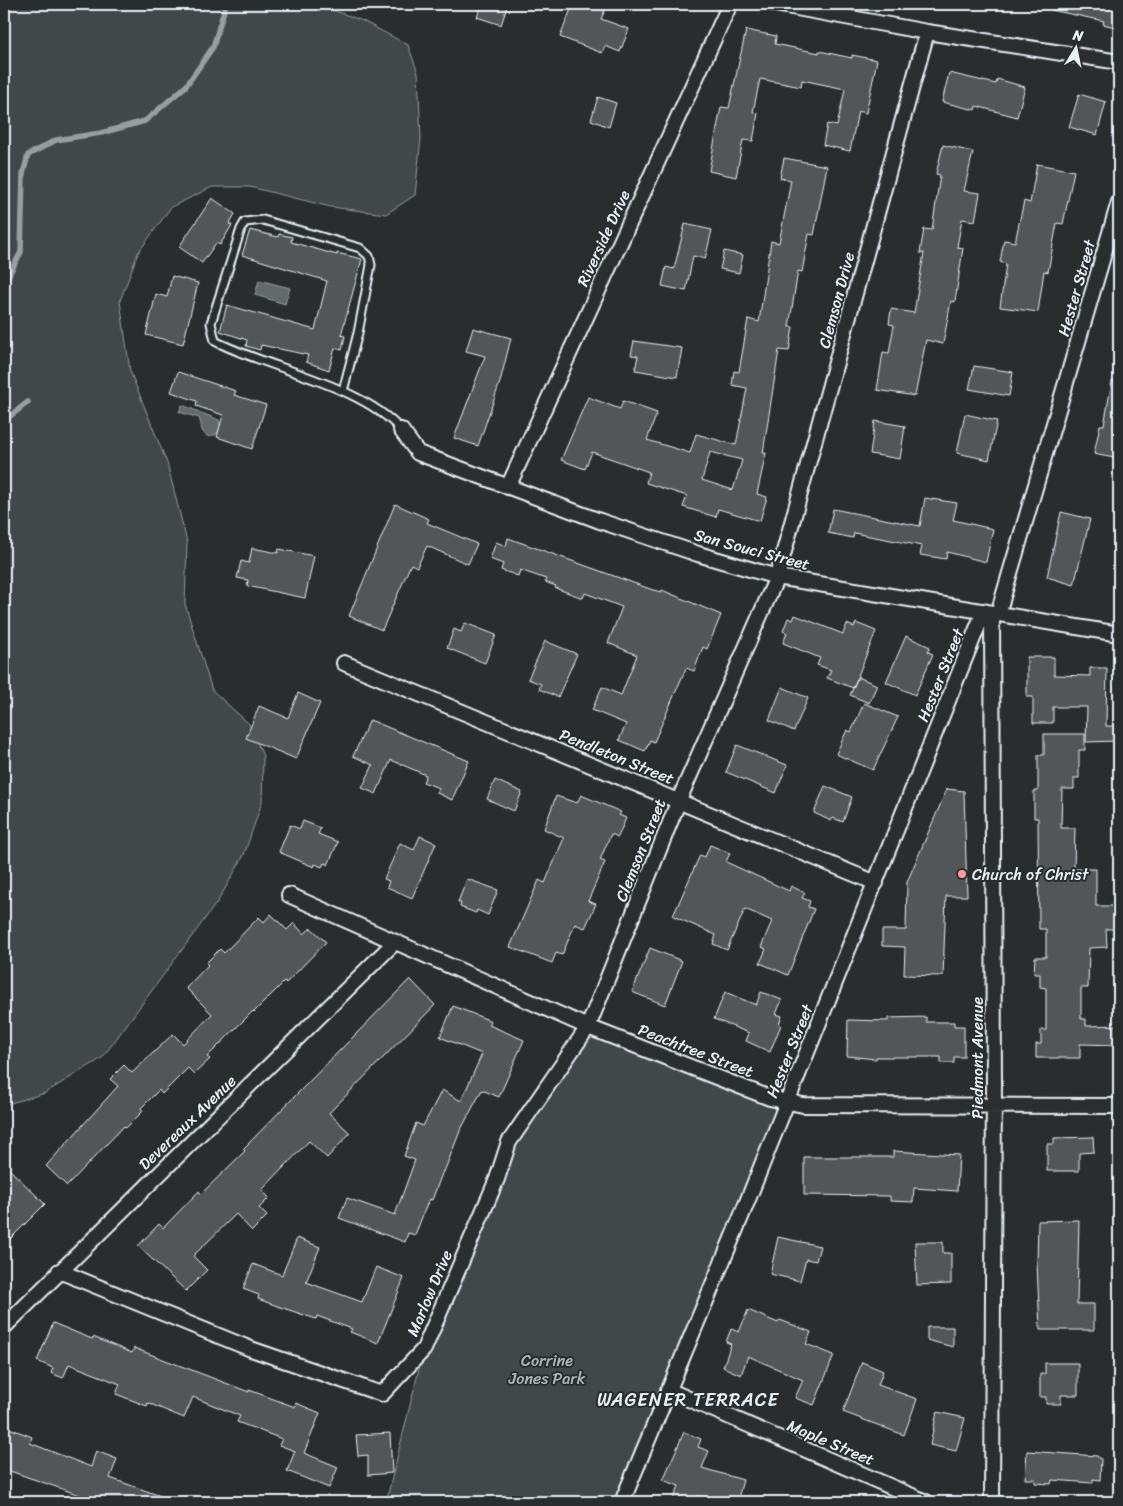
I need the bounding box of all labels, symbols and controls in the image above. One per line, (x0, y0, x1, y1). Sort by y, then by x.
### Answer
north arrow (1050, 22, 1100, 72)
text: N (1070, 22, 1085, 49)
street label: Riverside Drive (568, 185, 639, 291)
street label: Hester Street (1049, 236, 1104, 340)
street label: Clemson Drive (810, 249, 863, 352)
street label: San Souci Street (691, 520, 813, 579)
street label: Hester Street (909, 623, 973, 726)
street label: Pendleton Street (555, 720, 679, 793)
street label: Clemson Street (607, 794, 674, 906)
place label: Church of Christ (972, 860, 1089, 889)
marker: Church of Christ (956, 868, 968, 880)
street label: Piedmont Avenue (963, 997, 992, 1119)
street label: Hester Street (758, 999, 822, 1102)
street label: Peachtree Street (634, 1015, 758, 1086)
street label: Devereaux Avenue (131, 1068, 243, 1177)
street label: Marlow Drive (398, 1245, 461, 1341)
park label: Corrine Jones Park (508, 1346, 586, 1393)
district label: WAGENER TERRACE (597, 1383, 780, 1416)
street label: Maple Street (783, 1411, 879, 1474)

